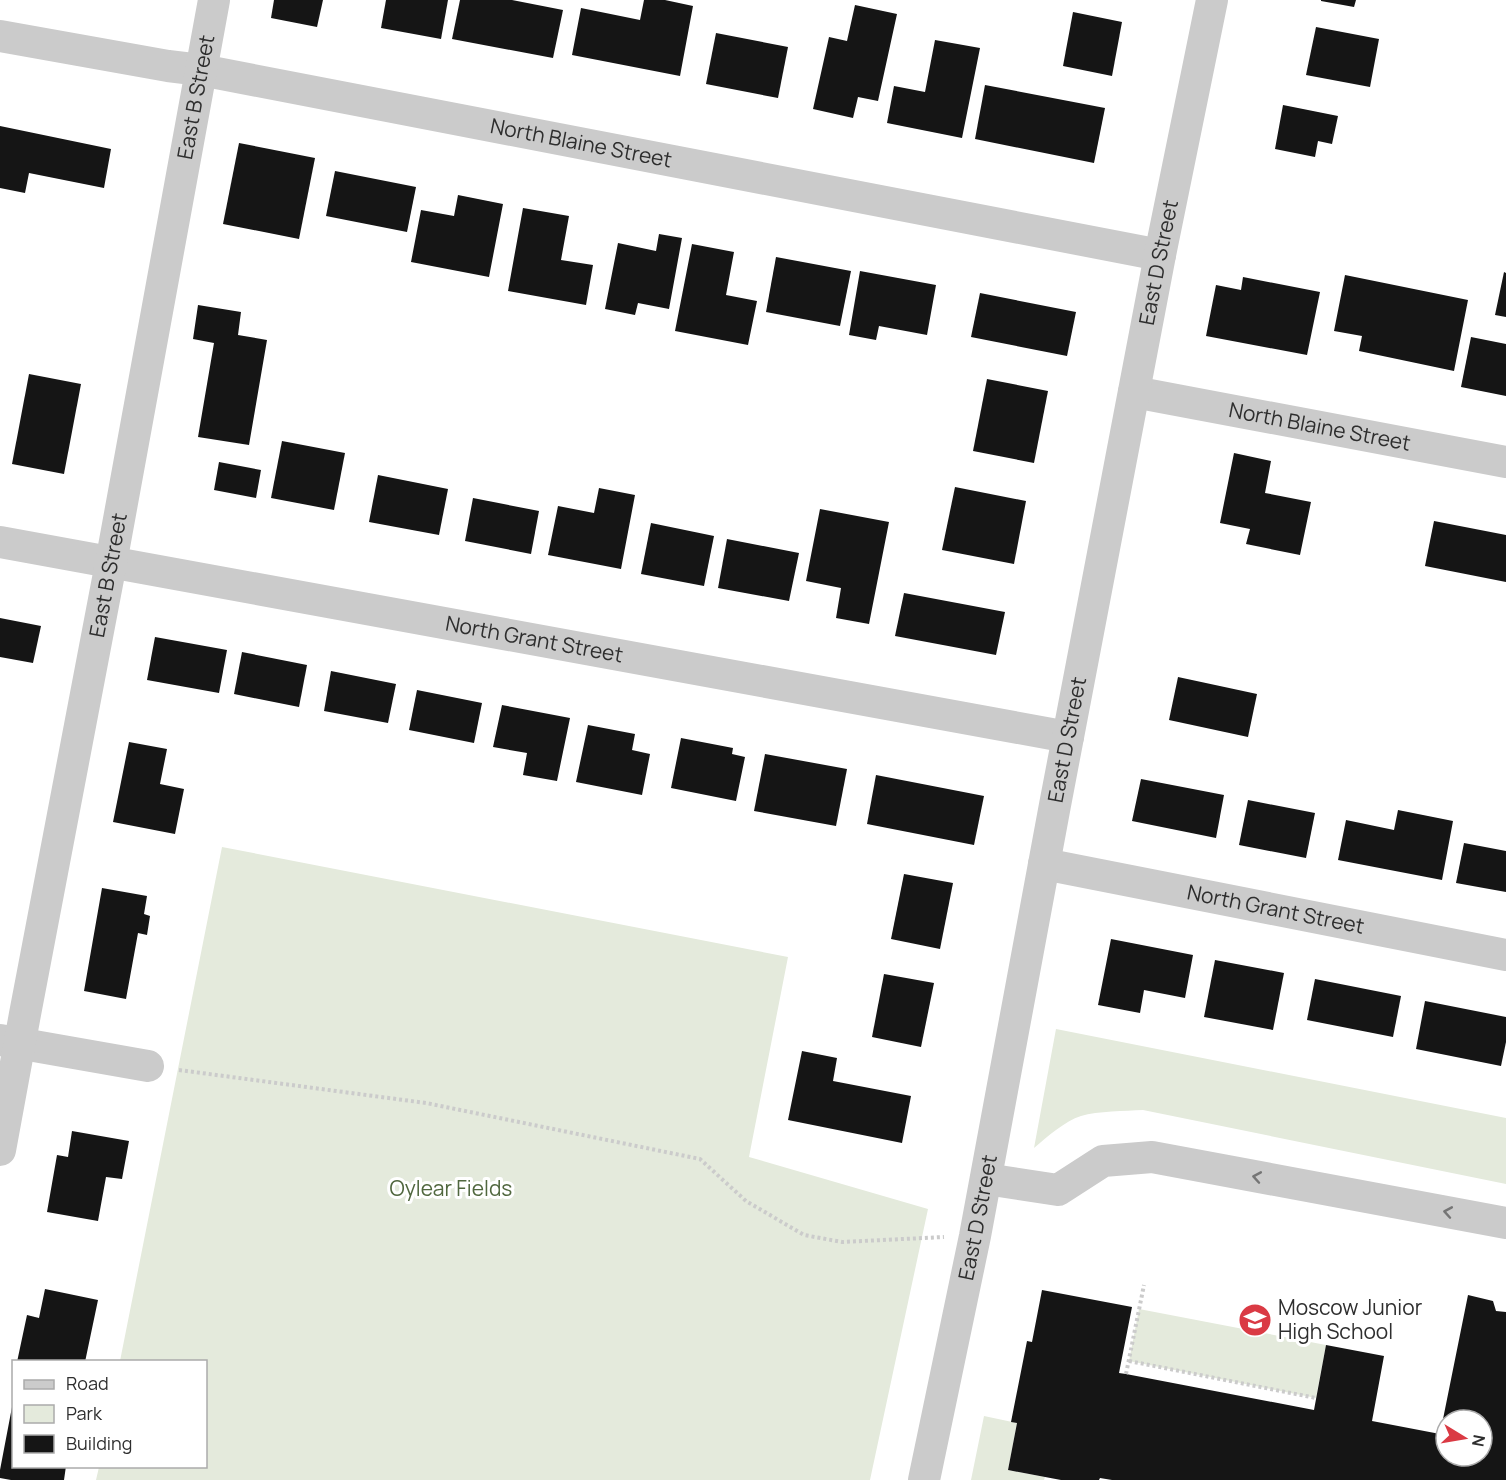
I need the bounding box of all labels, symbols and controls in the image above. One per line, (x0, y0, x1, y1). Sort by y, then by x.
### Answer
street label: East B Street (170, 32, 220, 162)
street label: North Blaine Street (488, 111, 674, 174)
street label: East D Street (1132, 197, 1184, 327)
street label: North Blaine Street (1227, 395, 1413, 457)
street label: East B Street (82, 510, 133, 640)
street label: North Grant Street (443, 609, 625, 668)
street label: East D Street (1041, 674, 1092, 805)
street label: North Grant Street (1185, 878, 1367, 940)
street label: East D Street (951, 1152, 1003, 1283)
one-way arrow (1252, 1171, 1262, 1184)
park label: Oylear Fields (390, 1174, 512, 1202)
one-way arrow (1444, 1206, 1454, 1219)
place label: Moscow Junior High School (1278, 1293, 1423, 1345)
school or university icon: Moscow Junior High School (1237, 1302, 1273, 1338)
legend (12, 1360, 207, 1468)
text: Road (66, 1371, 109, 1395)
text: Park (66, 1401, 103, 1425)
north arrow (1434, 1408, 1494, 1468)
text: Building (66, 1431, 132, 1455)
text: N (1467, 1433, 1491, 1449)

